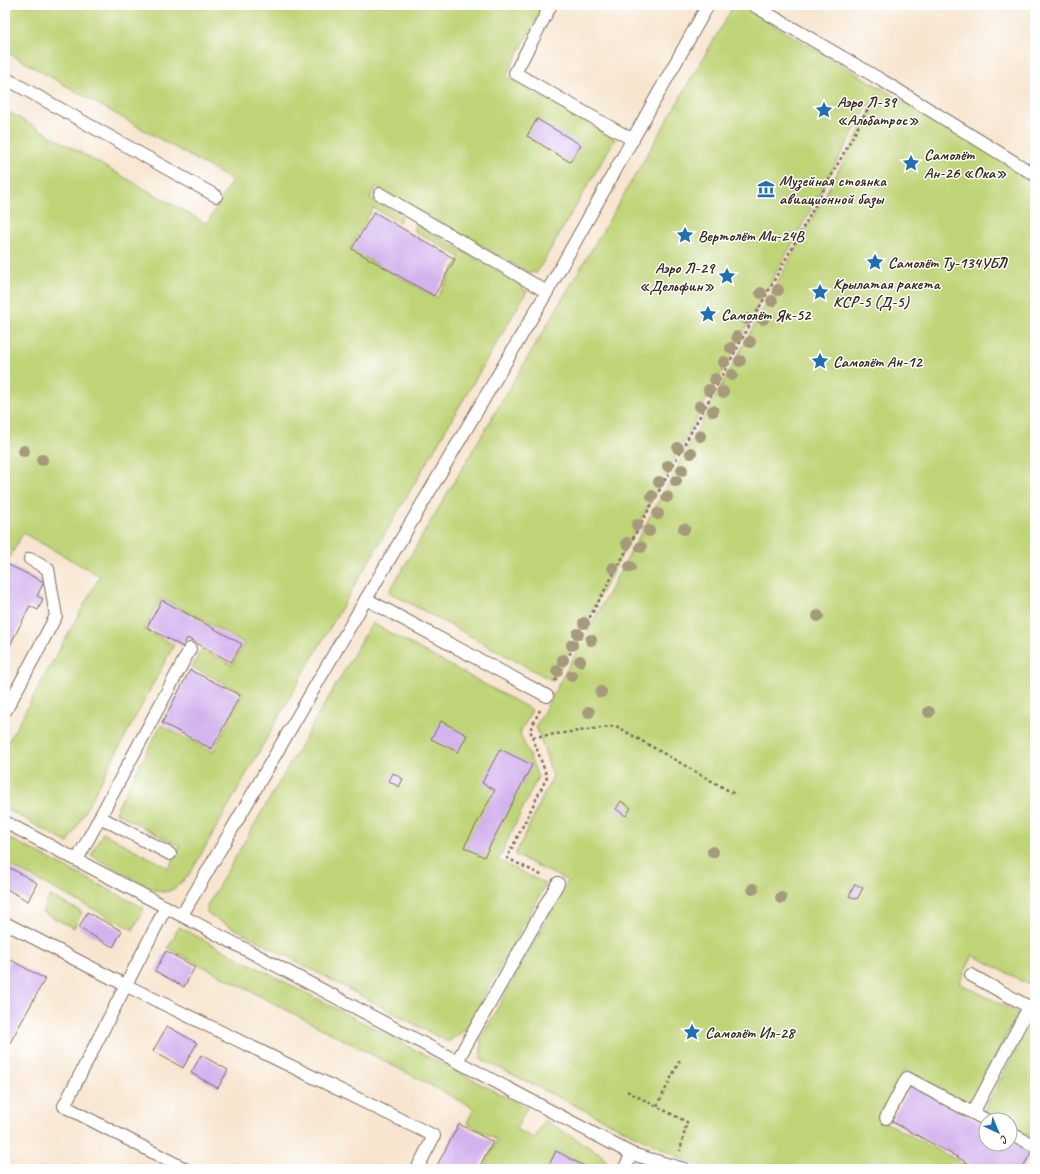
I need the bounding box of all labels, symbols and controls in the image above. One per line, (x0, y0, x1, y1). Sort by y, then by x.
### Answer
place label: Аэро Л-39 «Альбатрос» (837, 92, 919, 130)
place icon: Аэро Л-39 «Альбатрос» (814, 100, 834, 120)
place label: Самолёт Ан-26 «Ока» (924, 145, 1007, 183)
place icon: Самолёт Ан-26 «Ока» (901, 153, 921, 173)
place label: Музейная стоянка авиационной базы (779, 171, 887, 209)
museum icon: Музейная стоянка авиационной базы (756, 179, 776, 199)
place icon: Вертолёт Ми-24В (675, 225, 695, 245)
place label: Вертолёт Ми-24В (698, 226, 805, 246)
place icon: Самолёт Ту-134УБЛ (865, 252, 885, 272)
place label: Самолёт Ту-134УБЛ (888, 253, 1008, 273)
place label: Аэро Л-29 «Дельфин» (639, 258, 716, 296)
place icon: Аэро Л-29 «Дельфин» (717, 266, 737, 286)
place label: Крылатая ракета КСР-5 (Д-5) (833, 274, 942, 312)
place icon: Крылатая ракета КСР-5 (Д-5) (810, 282, 830, 302)
place icon: Самолёт Як-52 (698, 304, 718, 324)
place label: Самолёт Як-52 (721, 305, 812, 325)
place icon: Самолёт Ан-12 (810, 351, 830, 371)
place label: Самолёт Ан-12 (833, 352, 924, 372)
place icon: Самолёт Ил-28 (682, 1022, 702, 1042)
place label: Самолёт Ил-28 (705, 1023, 796, 1043)
north arrow (978, 1112, 1018, 1152)
text: С (997, 1132, 1012, 1147)

